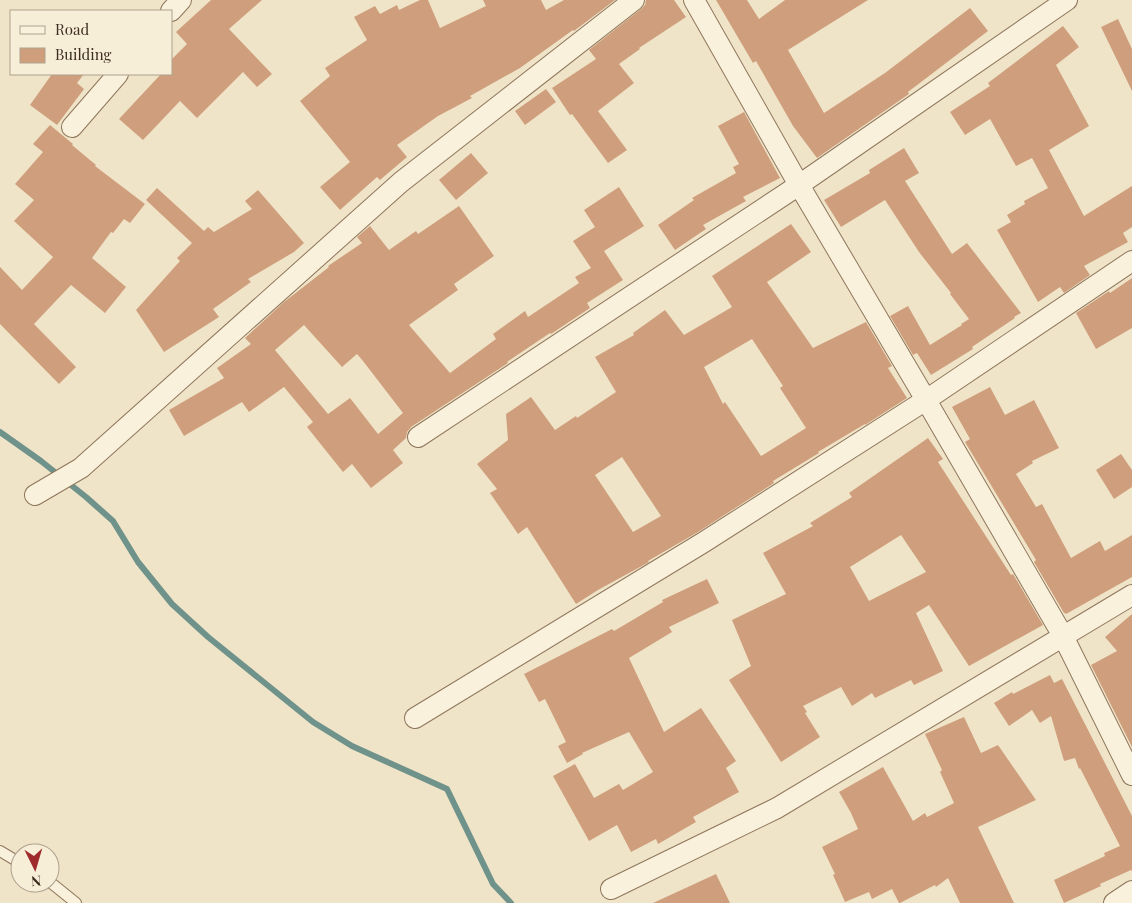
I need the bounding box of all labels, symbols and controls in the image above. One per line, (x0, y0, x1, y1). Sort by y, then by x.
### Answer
legend (10, 10, 172, 75)
text: Road (55, 19, 89, 39)
text: Building (55, 44, 112, 64)
north arrow (10, 843, 60, 893)
text: N (30, 872, 42, 891)

